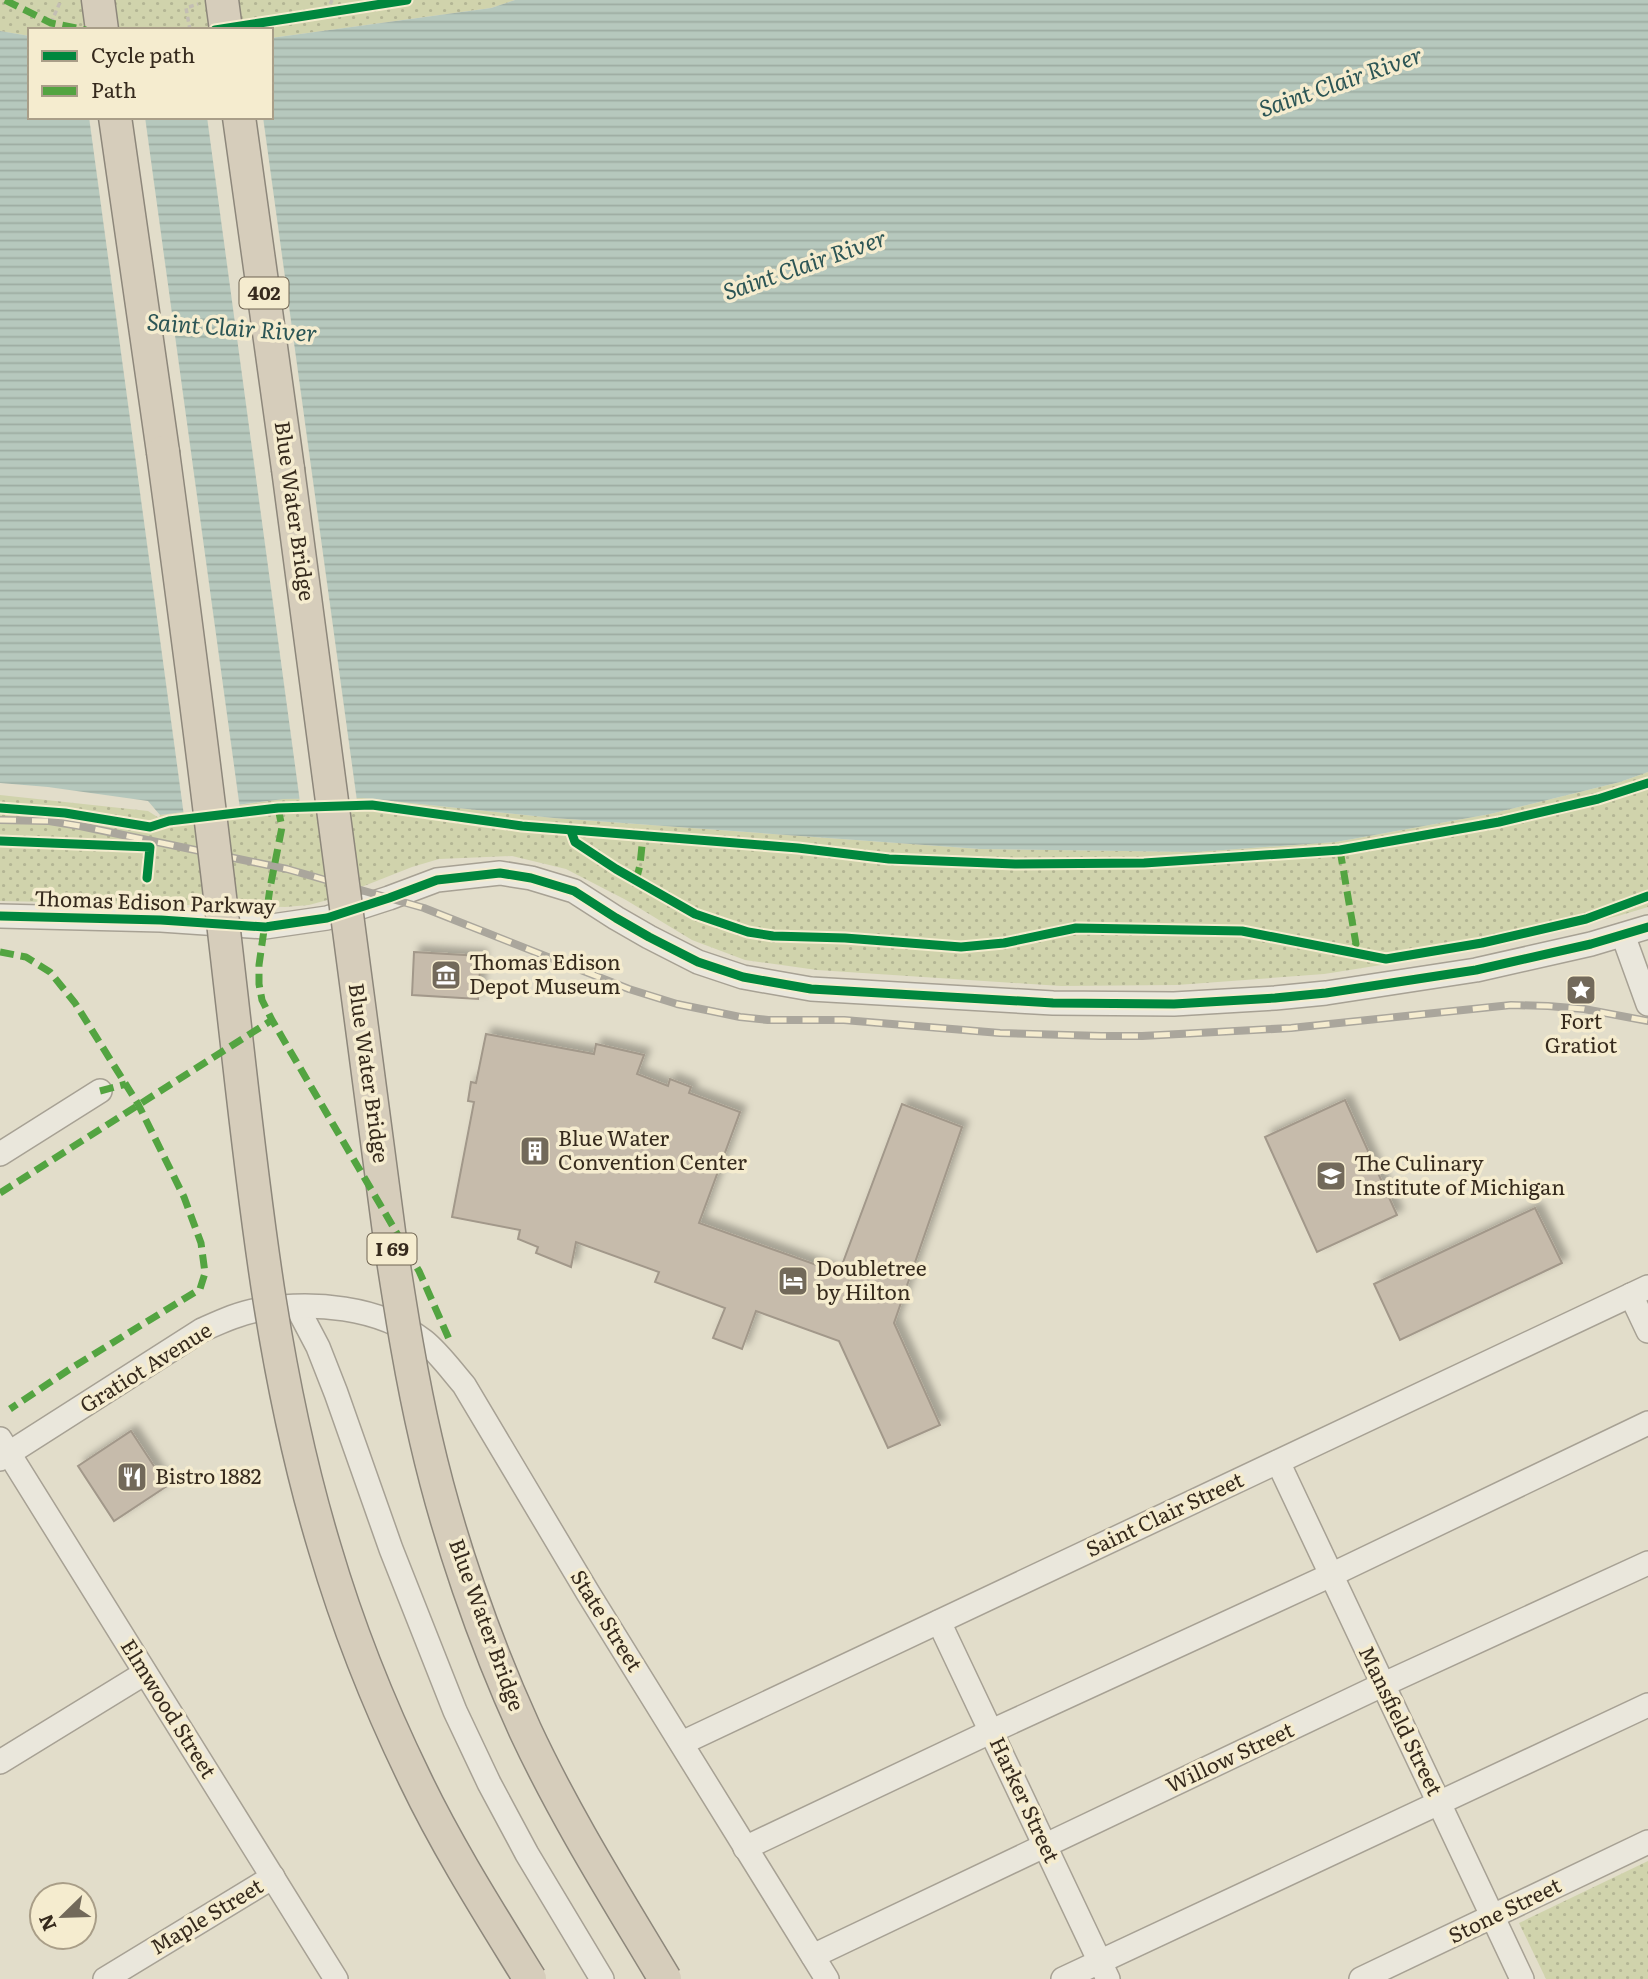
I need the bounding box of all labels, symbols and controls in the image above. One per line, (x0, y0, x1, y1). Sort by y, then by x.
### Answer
legend (28, 28, 273, 119)
water label: Saint Clair River (1254, 36, 1427, 124)
text: Cycle path (91, 38, 195, 69)
text: Path (91, 73, 137, 104)
water label: Saint Clair River (718, 219, 891, 307)
road number: 402 (240, 278, 288, 308)
water label: Saint Clair River (146, 303, 319, 349)
street label: Blue Water Bridge (269, 419, 324, 603)
street label: Thomas Edison Parkway (34, 881, 277, 920)
place label: Thomas Edison Depot Museum (469, 945, 621, 1000)
museum icon: Thomas Edison Depot Museum (429, 958, 463, 992)
place icon: Fort Gratiot (1564, 973, 1598, 1007)
street label: Blue Water Bridge (343, 981, 398, 1165)
place label: Fort Gratiot (1545, 1004, 1618, 1059)
place label: Blue Water Convention Center (558, 1121, 747, 1176)
building icon: Blue Water Convention Center (518, 1134, 552, 1168)
place label: The Culinary Institute of Michigan (1354, 1146, 1565, 1201)
school or university icon: The Culinary Institute of Michigan (1314, 1159, 1348, 1193)
road number: I 69 (368, 1233, 416, 1264)
place label: Doubletree by Hilton (816, 1251, 927, 1306)
hotel icon: Doubletree by Hilton (776, 1264, 810, 1298)
street label: Gratiot Avenue (73, 1313, 217, 1419)
place label: Bistro 1882 (155, 1459, 261, 1490)
restaurant icon: Bistro 1882 (115, 1460, 149, 1494)
street label: Saint Clair Street (1080, 1462, 1248, 1563)
street label: Blue Water Bridge (443, 1534, 534, 1715)
street label: State Street (565, 1563, 652, 1677)
street label: Elmwood Street (115, 1632, 226, 1784)
street label: Mansfield Street (1353, 1640, 1452, 1800)
street label: Willow Street (1160, 1712, 1298, 1799)
street label: Harker Street (984, 1731, 1069, 1867)
street label: Stone Street (1442, 1868, 1566, 1949)
street label: Maple Street (144, 1869, 268, 1961)
north arrow (28, 1881, 98, 1951)
text: N (30, 1910, 62, 1936)

